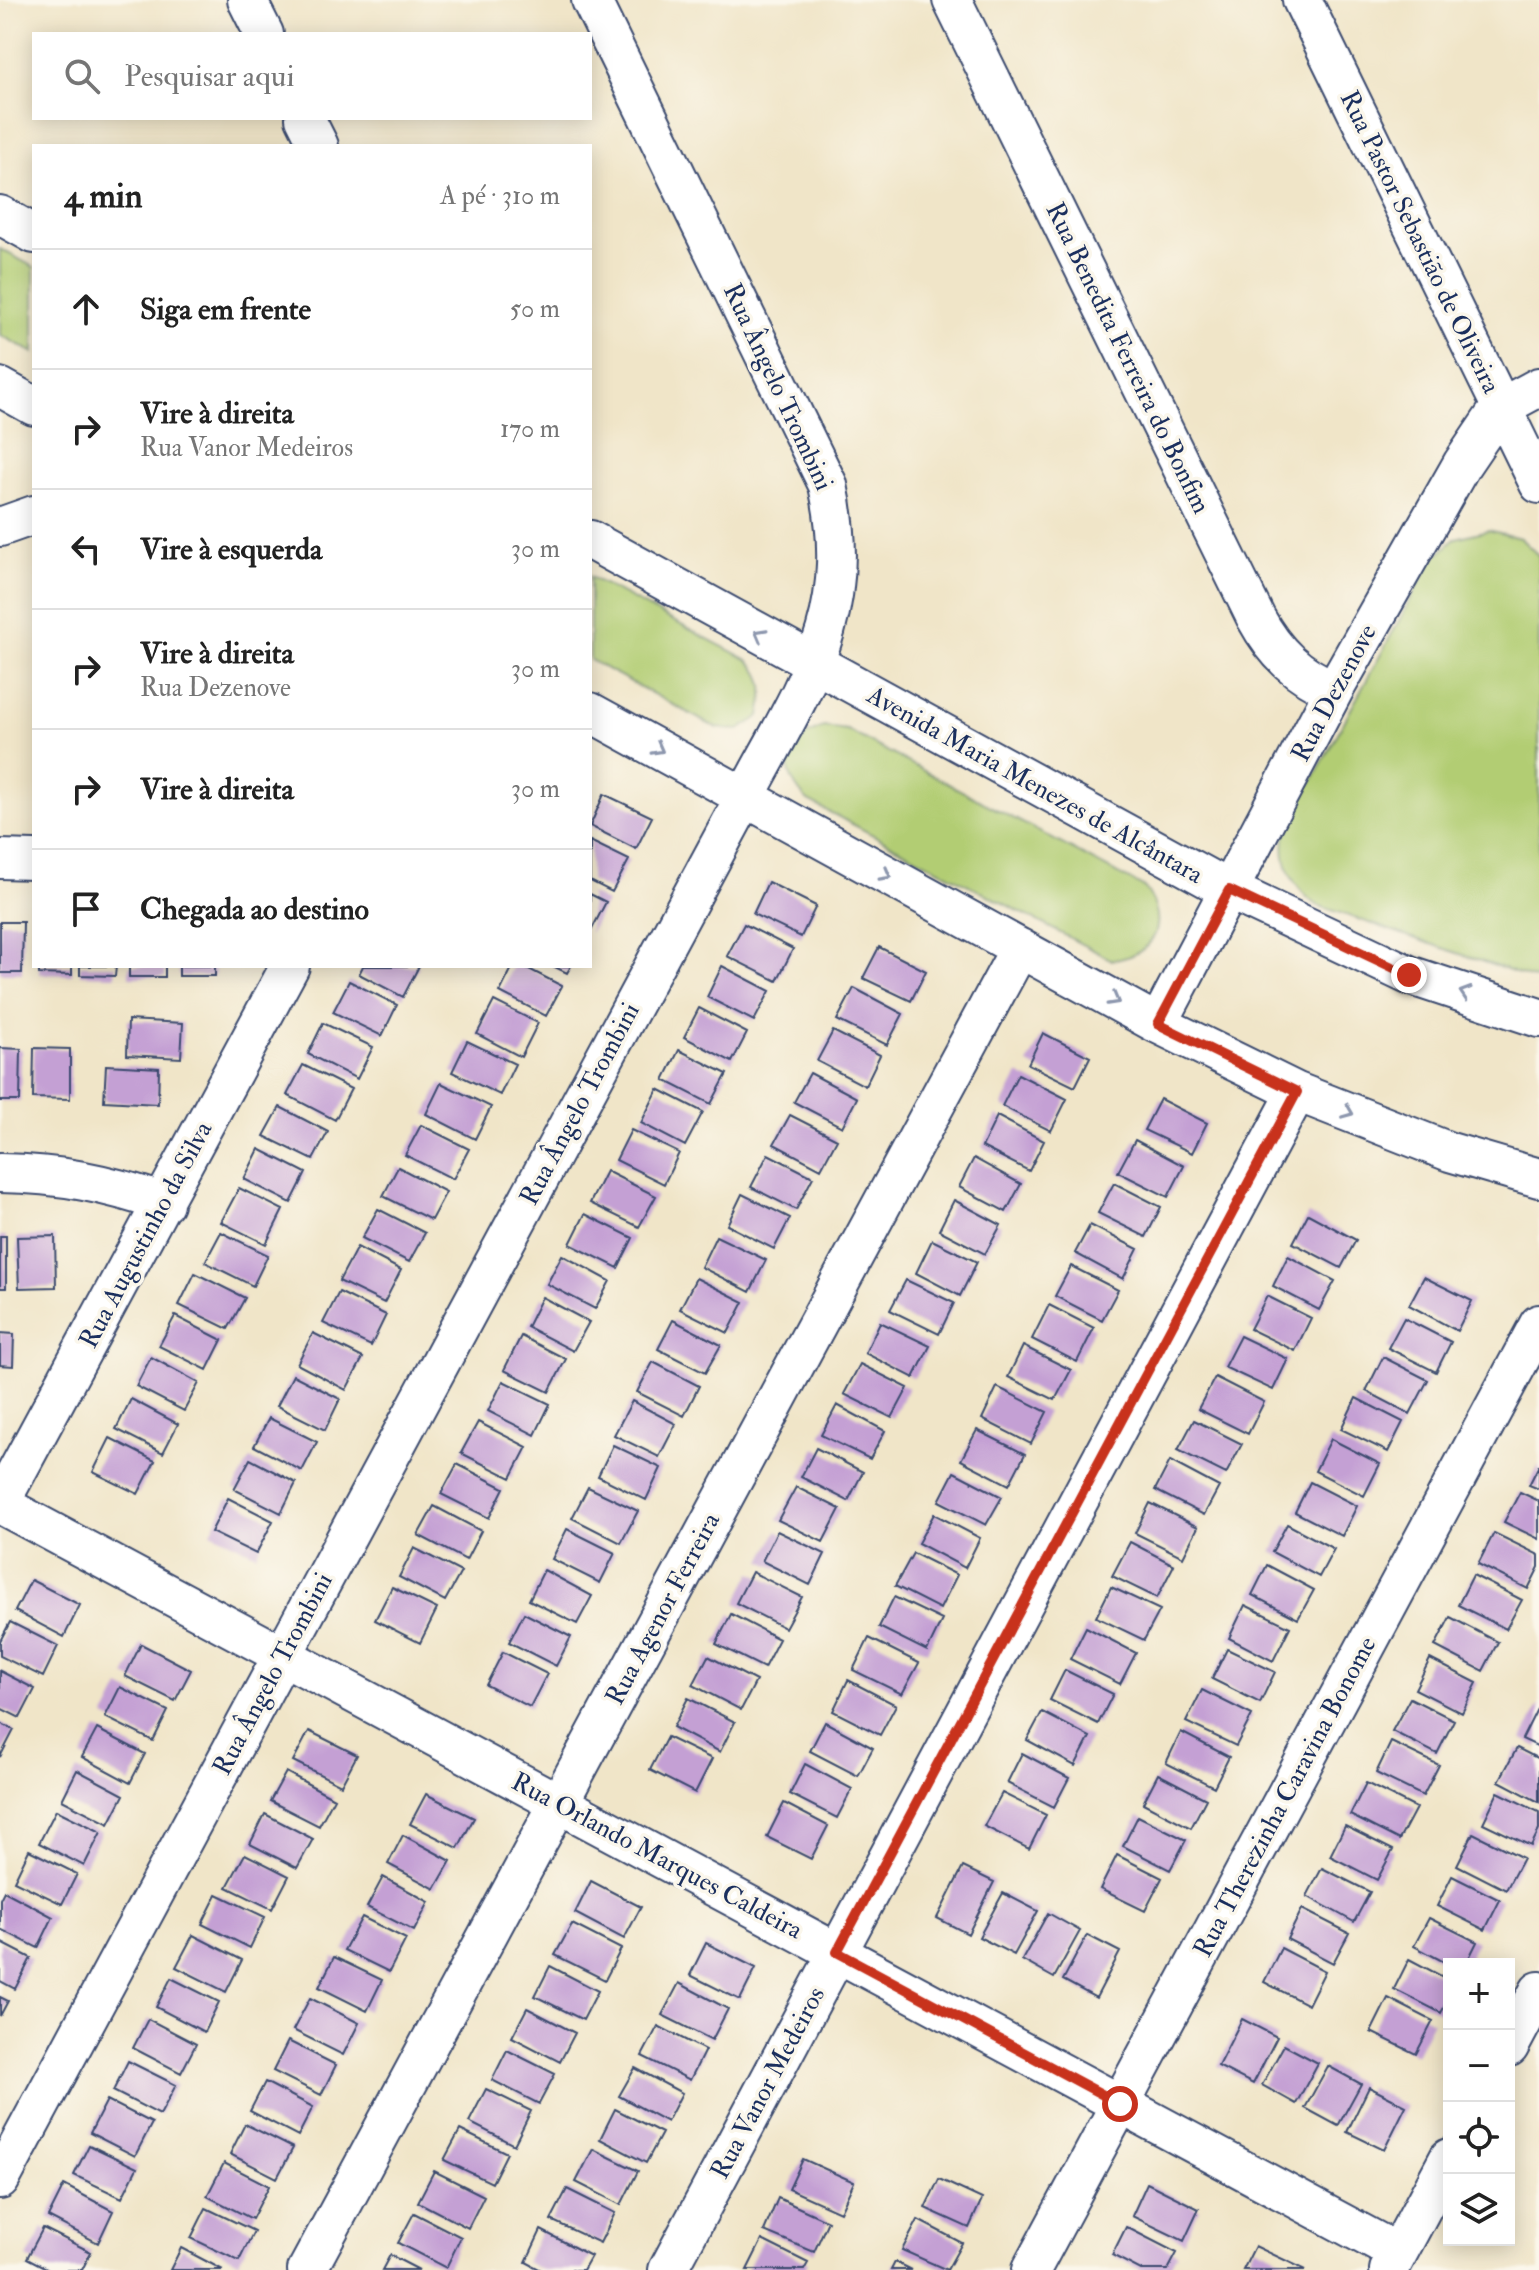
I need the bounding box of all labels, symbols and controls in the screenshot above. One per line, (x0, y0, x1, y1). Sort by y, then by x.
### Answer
search box (32, 32, 592, 120)
icon: search (60, 54, 104, 98)
text: Pesquisar aqui (124, 58, 294, 95)
street label: Rua Pastor Sebastião de Oliveira (1333, 85, 1507, 399)
text: 4 min (64, 175, 142, 218)
text: A pé · 310 m (440, 180, 560, 212)
street label: Rua Benedita Ferreira do Bonfim (1039, 197, 1217, 519)
street label: Rua Ângelo Trombini (716, 278, 842, 496)
icon: ahead (64, 287, 108, 331)
text: Siga em frente (140, 291, 311, 328)
text: 50 m (510, 293, 560, 325)
text: Vire à direita (140, 395, 294, 432)
icon: right (64, 407, 108, 451)
text: 170 m (500, 413, 560, 445)
text: Rua Vanor Medeiros (140, 432, 353, 464)
icon: left (64, 527, 108, 571)
text: Vire à esquerda (140, 531, 322, 568)
text: 30 m (511, 533, 560, 565)
street label: Rua Dezenove (1284, 619, 1384, 767)
one-way arrow (754, 629, 768, 644)
text: Vire à direita (140, 635, 294, 672)
icon: right (64, 647, 108, 691)
text: 30 m (511, 653, 560, 685)
text: Rua Dezenove (140, 672, 291, 704)
street label: Avenida Maria Menezes de Alcântara (861, 679, 1209, 891)
one-way arrow (650, 740, 665, 755)
icon: right (64, 767, 108, 811)
text: Vire à direita (140, 771, 294, 808)
text: 30 m (511, 773, 560, 805)
one-way arrow (878, 865, 892, 880)
icon: arrive (64, 887, 108, 931)
text: Chegada ao destino (140, 891, 369, 928)
route end (1391, 957, 1427, 993)
one-way arrow (1459, 987, 1473, 1003)
one-way arrow (1105, 990, 1120, 1006)
street label: Rua Ângelo Trombini (511, 996, 647, 1211)
one-way arrow (1340, 1102, 1354, 1119)
street label: Rua Augustinho da Silva (73, 1116, 219, 1354)
street label: Rua Agenor Ferreira (599, 1507, 727, 1711)
street label: Rua Ângelo Trombini (204, 1566, 340, 1781)
street label: Rua Therezinha Caravina Bonome (1187, 1631, 1383, 1963)
street label: Rua Orlando Marques Caldeira (506, 1766, 808, 1947)
map controls (1443, 1958, 1515, 2246)
button: + (1443, 1958, 1515, 2030)
street label: Rua Vanor Medeiros (704, 1981, 832, 2185)
button: − (1443, 2030, 1515, 2102)
route start (1102, 2086, 1138, 2122)
button: locate (1443, 2102, 1515, 2174)
button: layers (1443, 2174, 1515, 2246)

